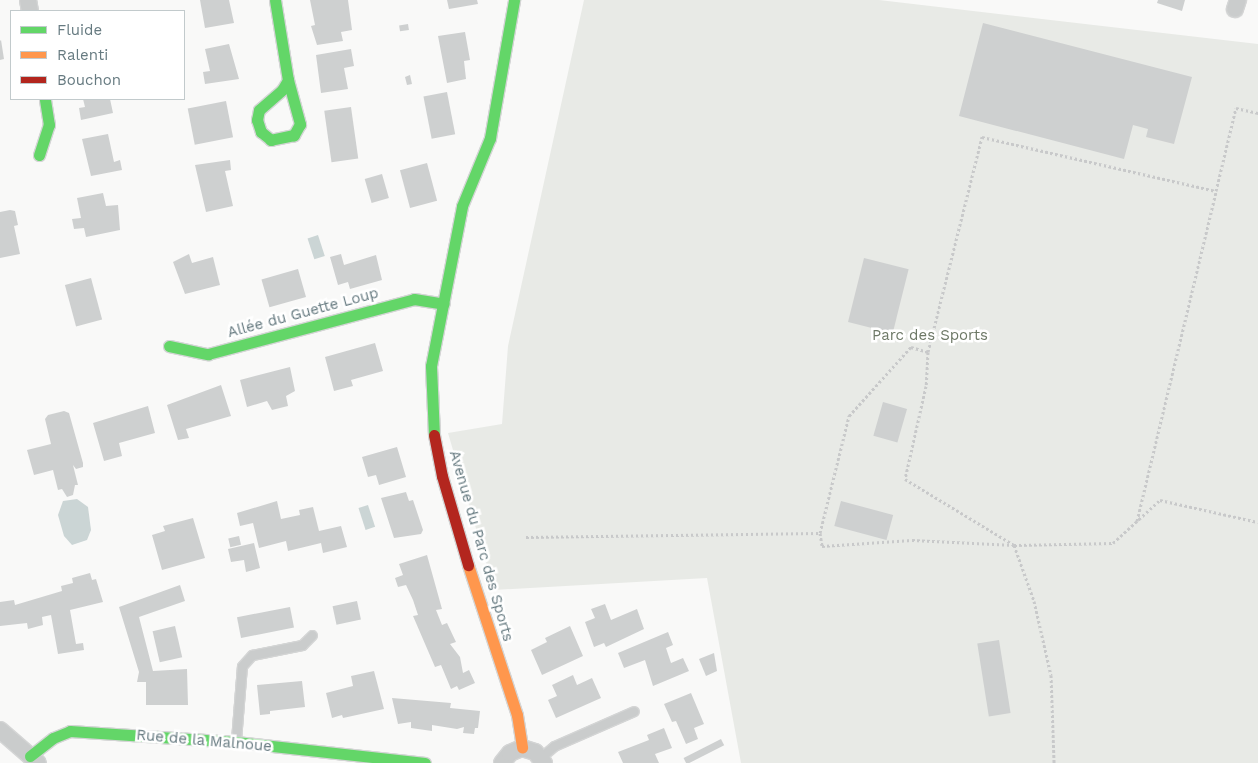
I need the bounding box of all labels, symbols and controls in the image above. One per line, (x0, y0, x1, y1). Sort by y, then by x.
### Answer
legend (10, 10, 185, 100)
text: Fluide (57, 21, 102, 39)
text: Ralenti (57, 46, 108, 64)
text: Bouchon (57, 71, 121, 89)
street label: Allée du Guette Loup (226, 284, 380, 342)
park label: Parc des Sports (872, 327, 988, 345)
street label: Avenue du Parc des Sports (445, 448, 517, 644)
street label: Rue de la Malnoue (135, 726, 273, 756)

